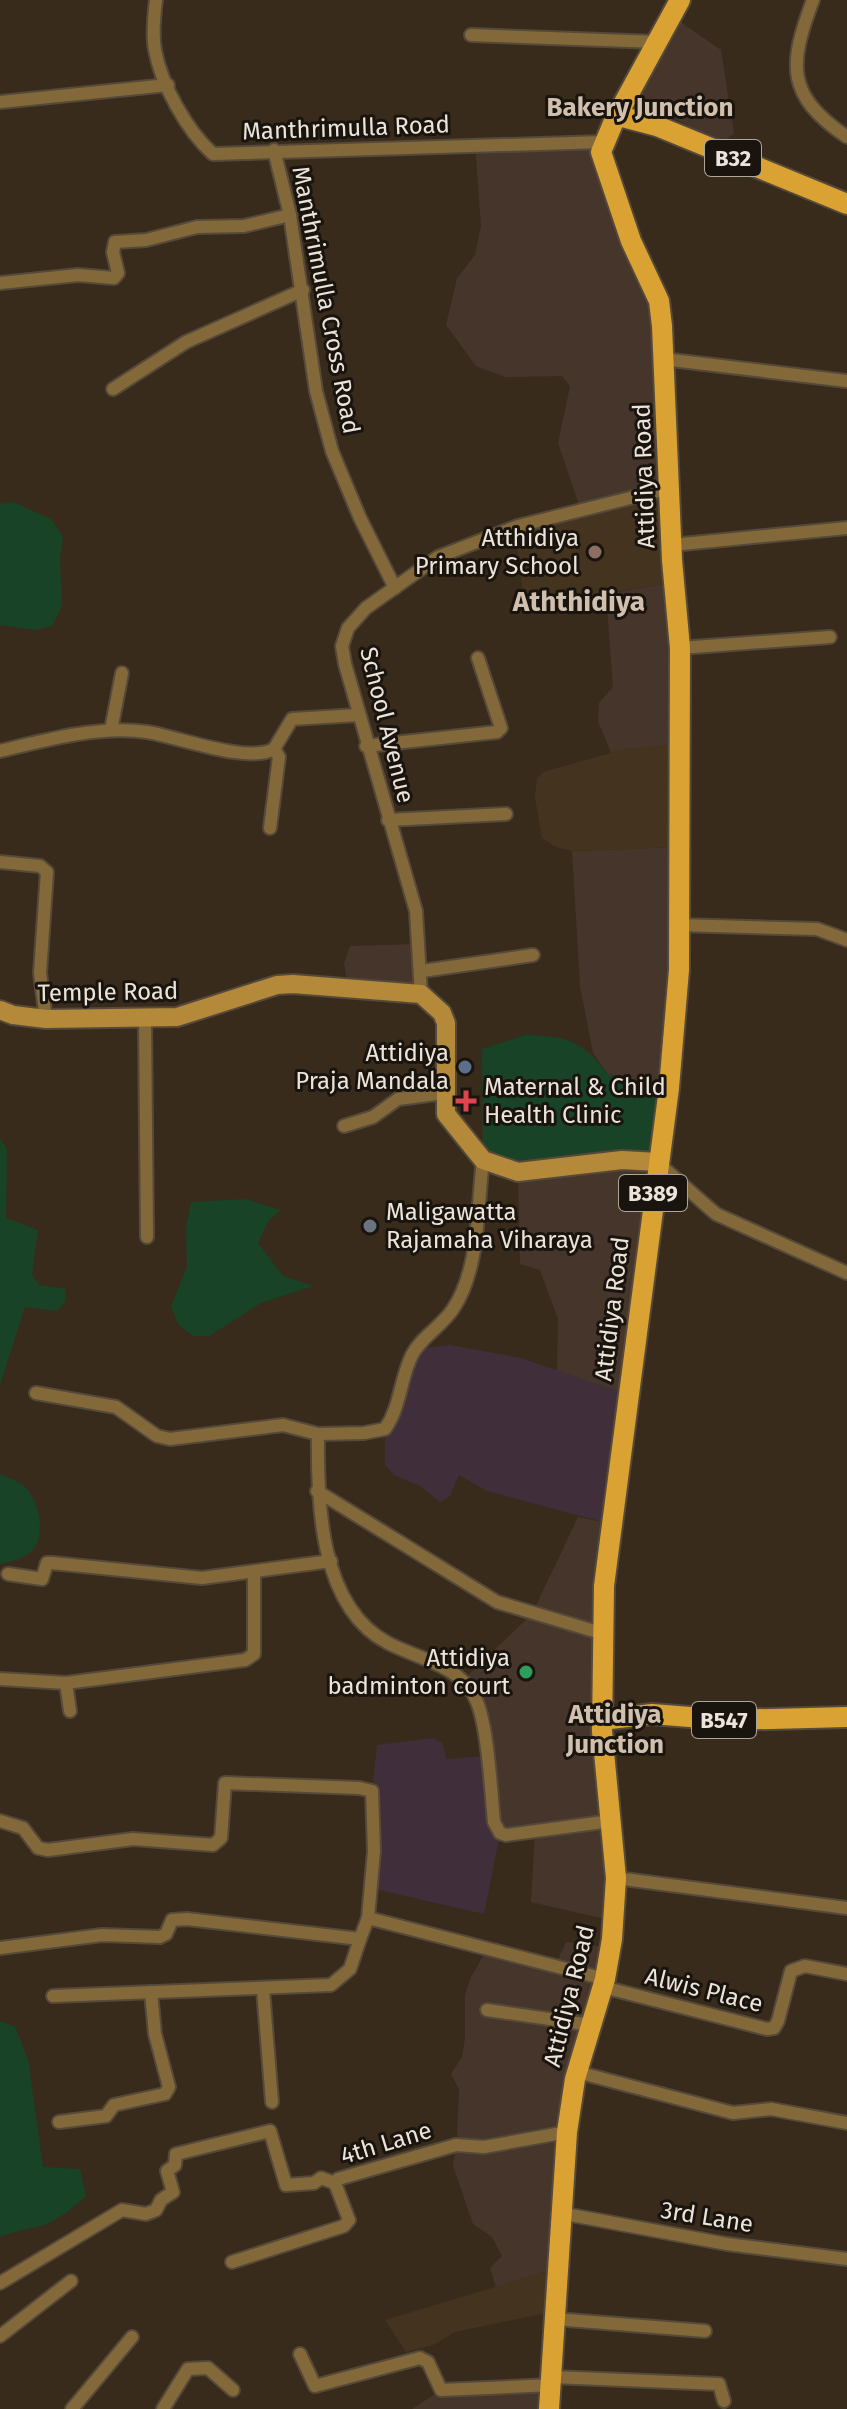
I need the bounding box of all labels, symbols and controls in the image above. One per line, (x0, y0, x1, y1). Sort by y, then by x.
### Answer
district label: Bakery Junction (547, 92, 733, 123)
street label: Manthrimulla Road (242, 110, 450, 146)
road number: B32 (705, 140, 761, 176)
street label: Manthrimulla Cross Road (286, 164, 366, 436)
street label: Attidiya Road (627, 403, 661, 549)
place label: Atthidiya Primary School (415, 524, 579, 580)
marker: Atthidiya Primary School (586, 543, 604, 561)
district label: Aththidiya (512, 585, 645, 618)
street label: School Avenue (354, 644, 420, 806)
street label: Temple Road (37, 977, 179, 1007)
place label: Attidiya Praja Mandala (295, 1039, 449, 1095)
marker: Attidiya Praja Mandala (456, 1058, 474, 1076)
place label: Maternal & Child Health Clinic (484, 1073, 666, 1129)
marker: Maternal & Child Health Clinic (455, 1090, 477, 1112)
road number: B389 (619, 1175, 687, 1211)
place label: Maligawatta Rajamaha Viharaya (386, 1198, 593, 1254)
marker: Maligawatta Rajamaha Viharaya (361, 1217, 379, 1235)
street label: Attidiya Road (589, 1235, 635, 1383)
place label: Attidiya badminton court (328, 1644, 510, 1700)
marker: Attidiya badminton court (517, 1663, 535, 1681)
district label: Attidiya Junction (565, 1699, 664, 1760)
road number: B547 (692, 1702, 756, 1738)
street label: Attidiya Road (538, 1922, 600, 2070)
street label: Alwis Place (642, 1962, 766, 2018)
street label: 4th Lane (337, 2116, 435, 2170)
street label: 3rd Lane (659, 2196, 755, 2238)

